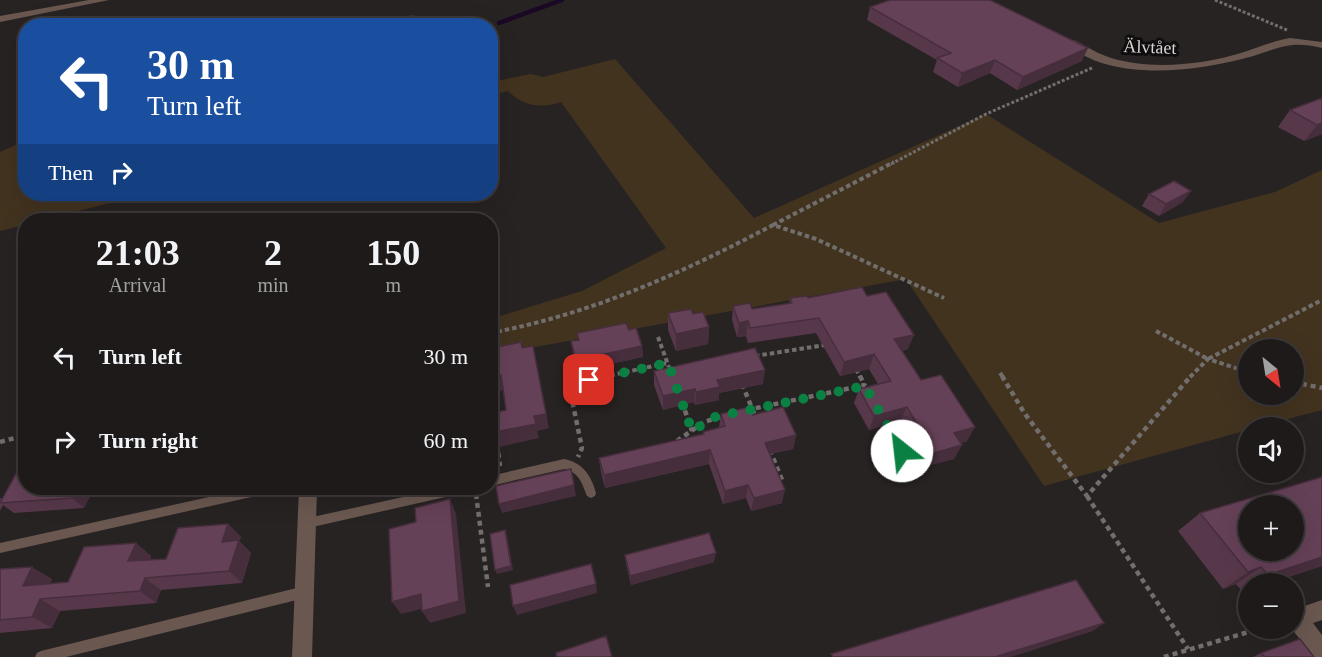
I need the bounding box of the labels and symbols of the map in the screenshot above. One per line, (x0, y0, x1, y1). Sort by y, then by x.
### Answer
street label: Älvtået (1123, 36, 1177, 58)
north arrow (1238, 339, 1304, 405)
pin (563, 354, 614, 405)
position arrow (870, 419, 934, 483)

